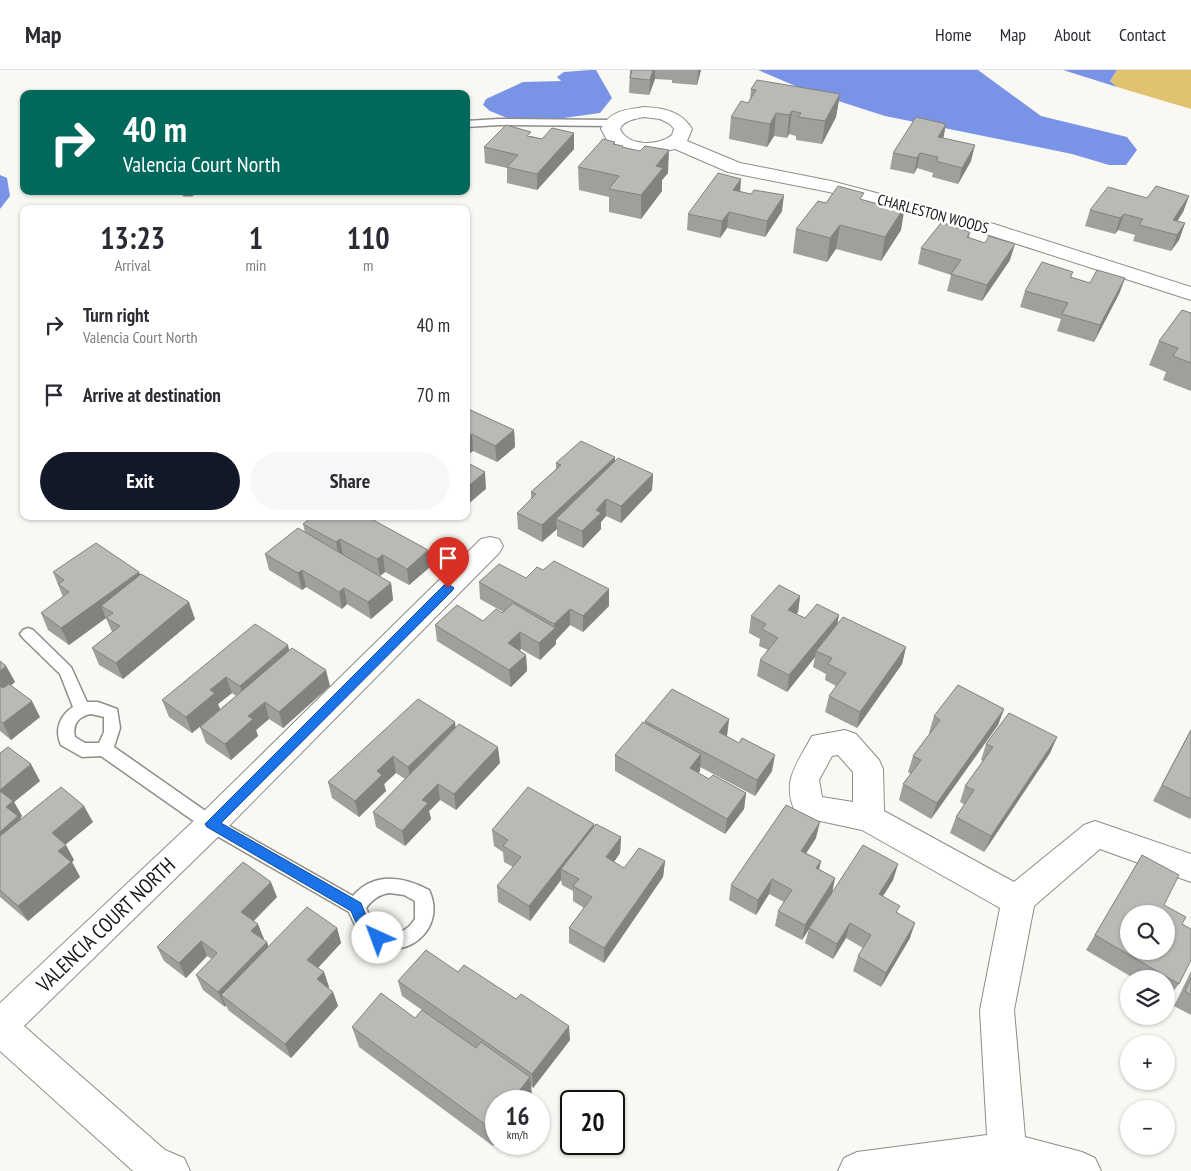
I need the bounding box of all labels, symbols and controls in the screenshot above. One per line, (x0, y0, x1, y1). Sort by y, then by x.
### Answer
text: Map (25, 19, 62, 50)
text: Home (935, 23, 972, 46)
text: Map (1000, 23, 1026, 46)
text: About (1054, 23, 1091, 46)
text: Contact (1119, 23, 1166, 46)
text: 40 m (123, 106, 187, 152)
icon: right (40, 110, 105, 175)
text: Valencia Court North (123, 150, 280, 178)
street label: CHARLESTON WOODS (875, 190, 991, 237)
text: 13:23 (100, 218, 165, 257)
text: 1 (249, 218, 263, 257)
text: 110 (347, 218, 390, 257)
text: Arrival (115, 255, 151, 275)
text: min (245, 255, 266, 275)
text: m (363, 255, 373, 275)
text: Turn right (83, 303, 149, 327)
icon: right (40, 311, 68, 339)
text: 40 m (417, 313, 450, 337)
text: Valencia Court North (83, 327, 198, 347)
icon: arrive (40, 381, 68, 409)
text: Arrive at destination (83, 383, 221, 407)
text: 70 m (417, 383, 450, 407)
button: Exit (40, 452, 240, 510)
button: Share (250, 452, 450, 510)
pin (427, 537, 469, 588)
icon: arrive (434, 544, 462, 572)
street label: VALENCIA COURT NORTH (30, 852, 181, 998)
map controls (1120, 905, 1175, 1155)
button: search (1120, 905, 1175, 960)
position arrow (351, 911, 403, 963)
button: layers (1120, 970, 1175, 1025)
button: + (1120, 1035, 1175, 1090)
speed limit sign: 20 (560, 1090, 625, 1155)
text: 16 (506, 1100, 529, 1132)
button: − (1120, 1100, 1175, 1155)
text: km/h (507, 1127, 528, 1142)

